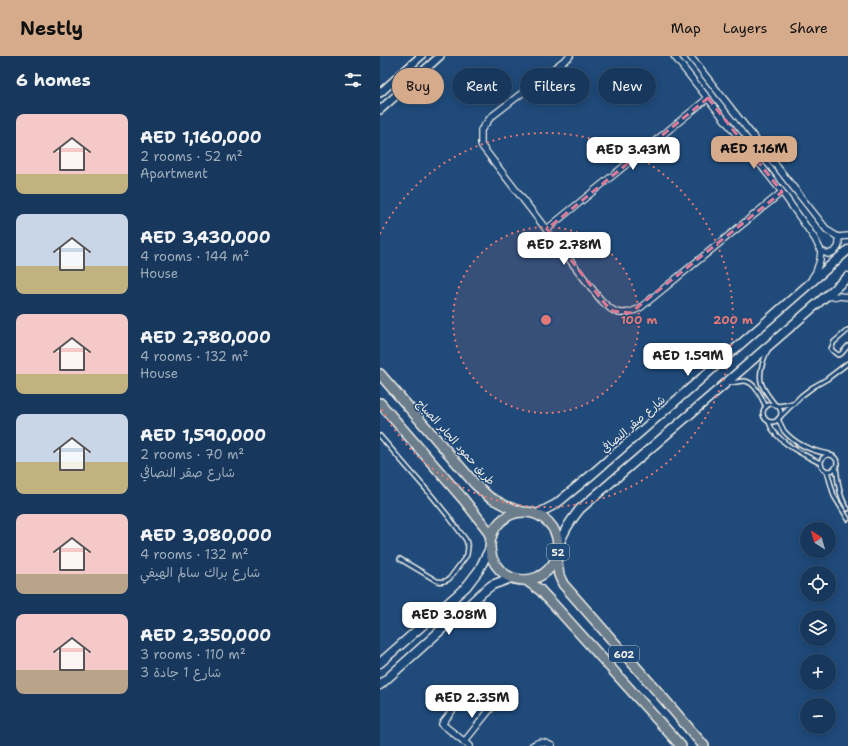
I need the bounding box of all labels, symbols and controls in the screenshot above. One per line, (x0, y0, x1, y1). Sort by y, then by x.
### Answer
text: Nestly (20, 16, 83, 41)
text: Map (671, 19, 701, 37)
text: Layers (723, 19, 767, 37)
text: Share (789, 19, 828, 37)
chip: Buy (392, 68, 444, 104)
chip: Rent (452, 68, 512, 104)
chip: Filters (520, 68, 590, 104)
chip: New (598, 68, 656, 104)
text: 6 homes (16, 69, 91, 91)
icon: filters (342, 69, 364, 91)
text: AED 1,160,000 (140, 126, 262, 148)
icon: home (48, 130, 96, 178)
pin: AED 1.16M (708, 136, 800, 170)
pin: AED 3.43M (587, 137, 679, 171)
text: AED 1.16M (720, 140, 788, 157)
text: AED 3.43M (596, 141, 670, 158)
text: 2 rooms · 52 m² (140, 148, 243, 165)
text: Apartment (140, 165, 208, 182)
text: AED 3,430,000 (140, 226, 271, 248)
icon: home (48, 230, 96, 278)
pin: AED 2.78M (518, 232, 610, 266)
text: AED 2.78M (527, 236, 601, 253)
text: 4 rooms · 144 m² (140, 248, 249, 265)
text: House (140, 265, 178, 282)
text: 100 m (621, 312, 658, 328)
text: 200 m (713, 312, 753, 328)
centre of rings (539, 313, 553, 327)
text: AED 2,780,000 (140, 326, 271, 348)
icon: home (48, 330, 96, 378)
pin: AED 1.59M (642, 343, 734, 377)
text: AED 1.59M (652, 347, 724, 364)
text: 4 rooms · 132 m² (140, 348, 249, 365)
text: House (140, 365, 178, 382)
street label: شارع صقر النصافي (597, 392, 669, 457)
street label: طريق حمود الجابر الصباح (413, 396, 498, 488)
text: AED 1,590,000 (140, 424, 266, 446)
icon: home (48, 430, 96, 478)
text: 2 rooms · 70 m² (140, 446, 244, 463)
text: شارع صقر النصافي (140, 464, 235, 481)
north arrow (800, 522, 836, 558)
map controls (800, 522, 836, 734)
text: AED 3,080,000 (140, 524, 272, 546)
icon: home (48, 530, 96, 578)
road number: 52 (547, 544, 569, 560)
text: 4 rooms · 132 m² (140, 546, 249, 563)
text: شارع براك سالم الهيفي (140, 564, 260, 581)
button: locate (800, 566, 836, 602)
pin: AED 3.08M (403, 602, 495, 636)
text: AED 3.08M (411, 606, 487, 623)
button: layers (800, 610, 836, 646)
text: AED 2,350,000 (140, 624, 271, 646)
icon: home (48, 630, 96, 678)
text: 3 rooms · 110 m² (140, 646, 246, 663)
road number: 602 (609, 646, 639, 662)
button: + (800, 654, 836, 690)
text: شارع 1 جادة 3 (140, 664, 221, 681)
pin: AED 2.35M (426, 685, 518, 719)
text: AED 2.35M (434, 689, 510, 706)
button: − (800, 698, 836, 734)

